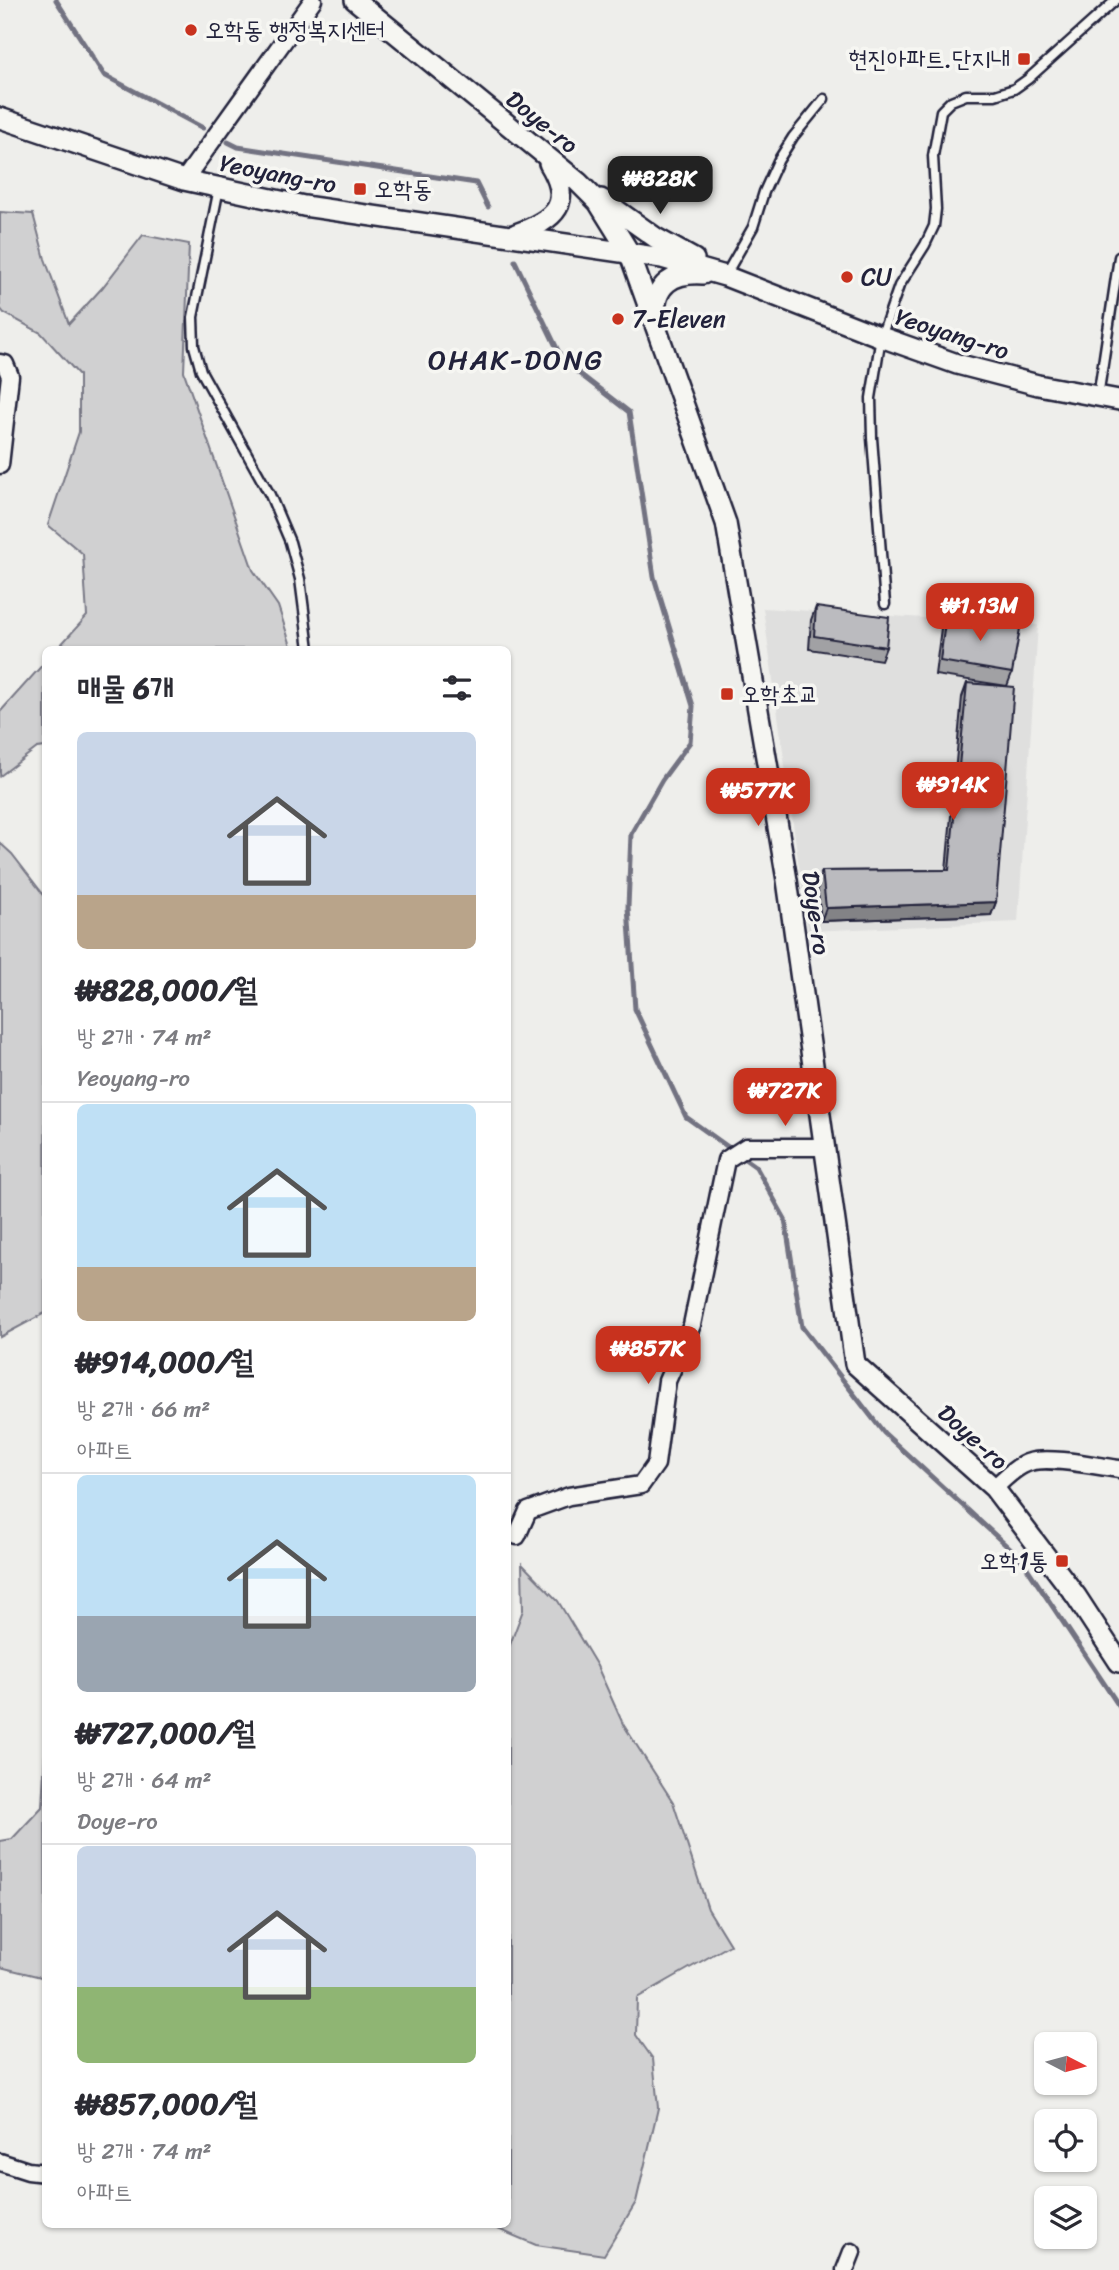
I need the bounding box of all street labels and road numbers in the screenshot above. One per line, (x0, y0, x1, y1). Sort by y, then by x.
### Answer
street label: Doye-ro (496, 79, 588, 165)
street label: Yeoyang-ro (216, 142, 340, 206)
street label: Yeoyang-ro (889, 296, 1015, 372)
street label: Doye-ro (789, 868, 843, 958)
street label: Doye-ro (928, 1393, 1018, 1481)

